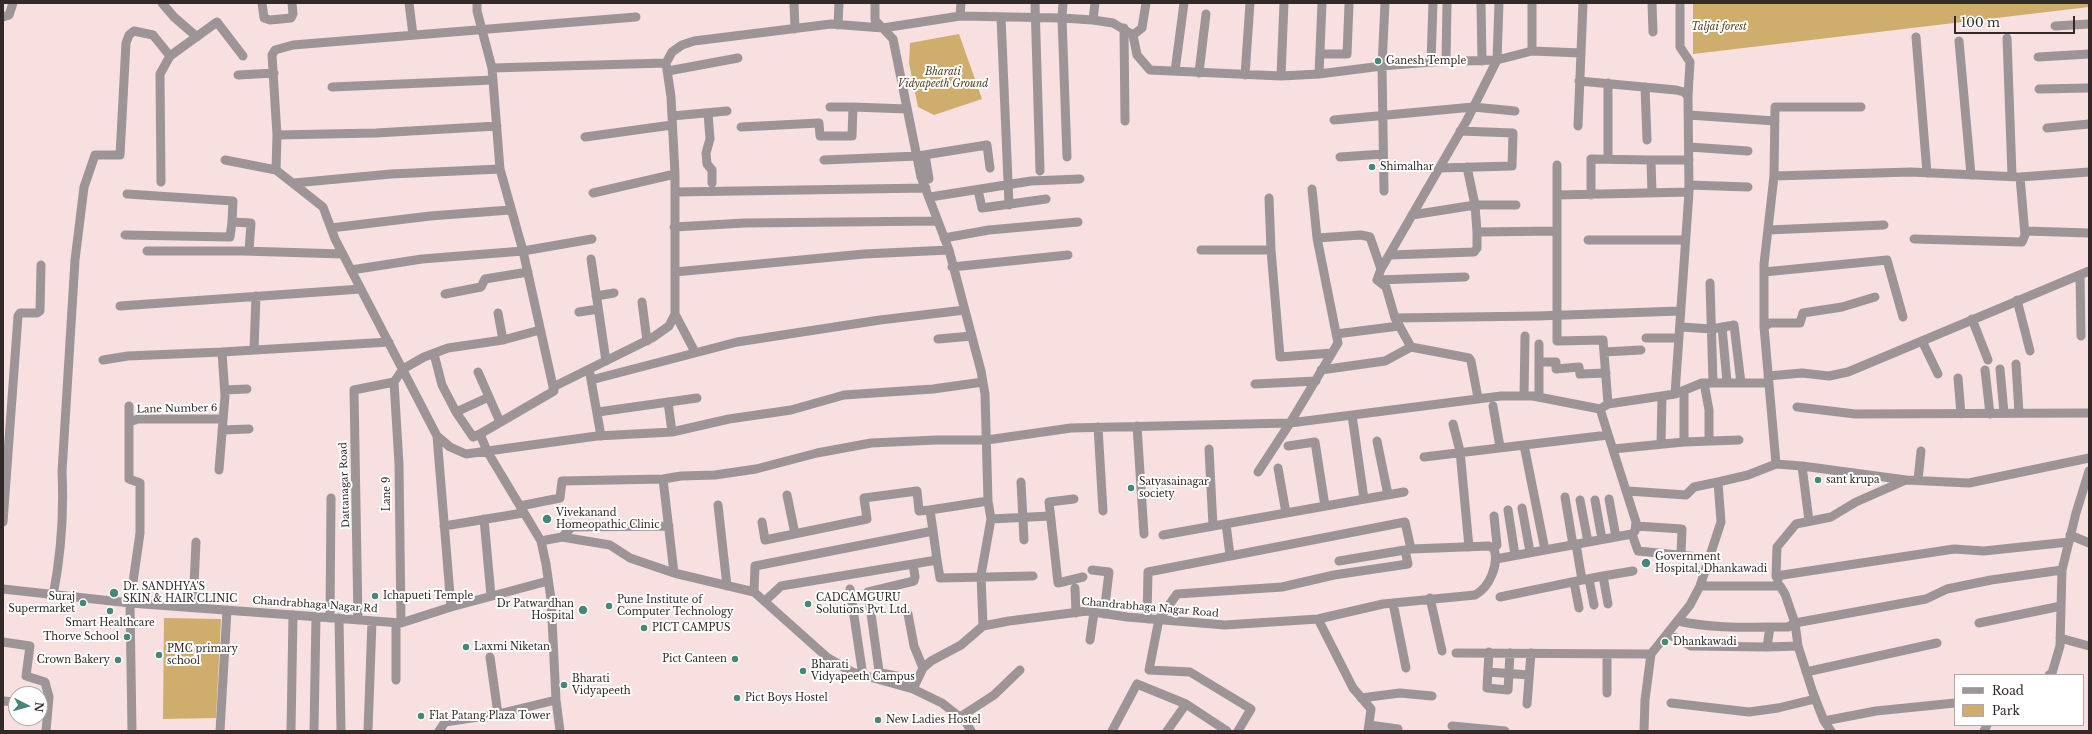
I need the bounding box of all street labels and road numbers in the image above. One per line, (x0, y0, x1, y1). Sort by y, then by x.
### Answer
street label: Lane Number 6 (136, 402, 218, 416)
street label: Dattanagar Road (338, 442, 352, 528)
street label: Lane 9 (381, 477, 393, 511)
street label: Chandrabhaga Nagar Rd (252, 595, 378, 615)
street label: Chandrabhaga Nagar Road (1081, 596, 1219, 620)

